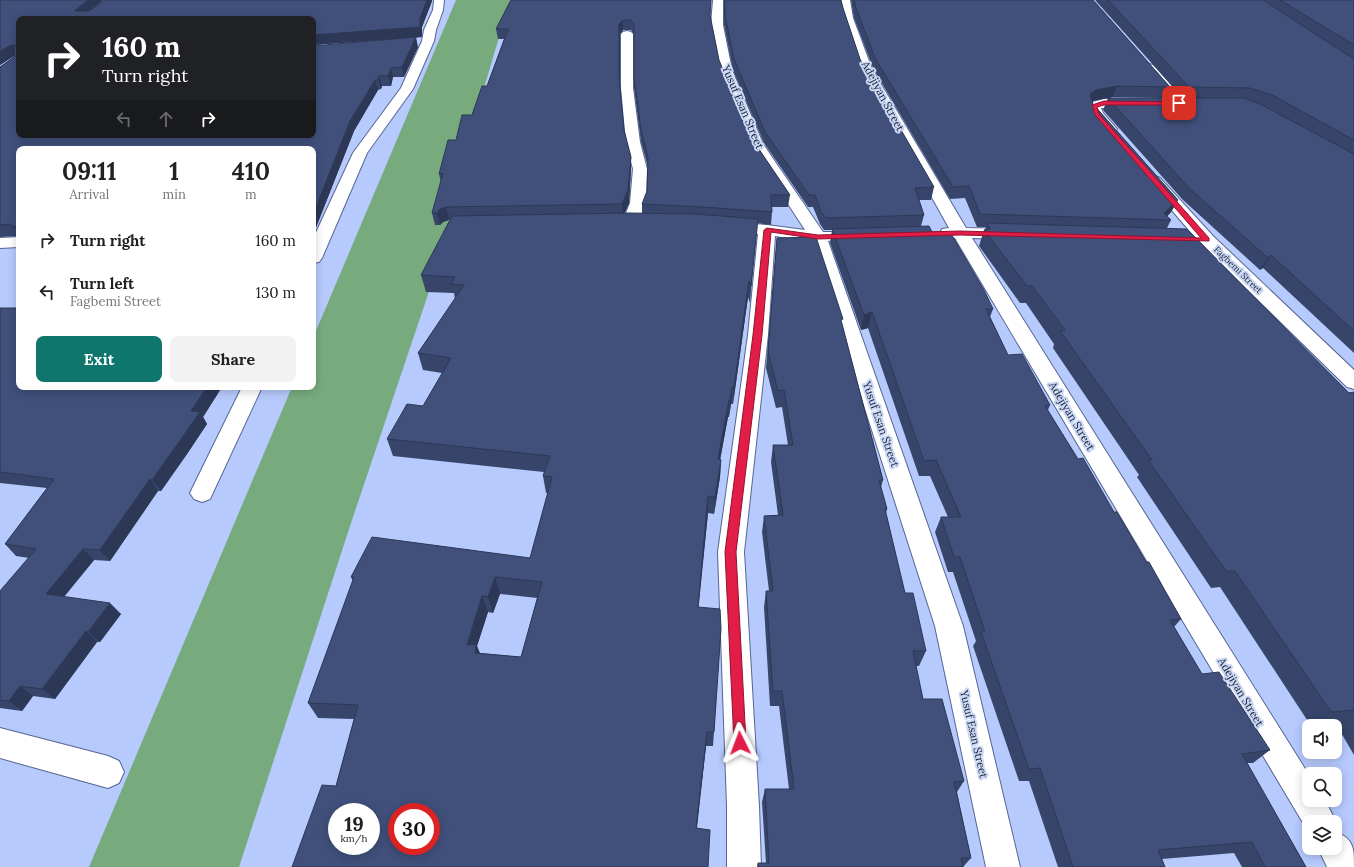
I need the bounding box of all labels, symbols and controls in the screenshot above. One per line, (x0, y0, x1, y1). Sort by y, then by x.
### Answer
text: 160 m (102, 29, 180, 65)
icon: right (36, 32, 88, 84)
street label: Adejiyan Street (858, 58, 908, 134)
street label: Yusuf Esan Street (719, 62, 767, 152)
text: Turn right (102, 64, 188, 87)
pin (1162, 86, 1196, 120)
icon: arrive (1168, 92, 1190, 114)
icon: left (113, 108, 135, 130)
icon: ahead (155, 108, 177, 130)
icon: right (197, 108, 219, 130)
text: 09:11 (62, 156, 117, 187)
text: 1 (169, 156, 179, 187)
text: 410 (232, 156, 270, 187)
text: Arrival (69, 186, 109, 203)
text: min (163, 186, 186, 203)
text: m (245, 186, 257, 203)
icon: right (36, 229, 58, 251)
text: Turn right (70, 231, 146, 250)
text: 160 m (255, 231, 296, 250)
street label: Fagbemi Street (1212, 244, 1265, 296)
text: Turn left (70, 274, 134, 293)
icon: left (36, 281, 58, 303)
text: 130 m (256, 283, 296, 302)
text: Fagbemi Street (70, 293, 161, 310)
button: Exit (36, 336, 162, 382)
button: Share (170, 336, 296, 382)
street label: Yusuf Esan Street (859, 378, 902, 469)
street label: Adejiyan Street (1046, 378, 1098, 453)
street label: Adejiyan Street (1215, 654, 1267, 729)
street label: Yusuf Esan Street (957, 688, 991, 780)
map controls (1302, 719, 1342, 855)
button: sound (1302, 719, 1342, 759)
position arrow (719, 722, 761, 764)
button: search (1302, 767, 1342, 807)
speed limit sign: 30 (388, 803, 440, 855)
text: 19 (344, 811, 364, 836)
button: layers (1302, 815, 1342, 855)
text: km/h (340, 832, 368, 845)

